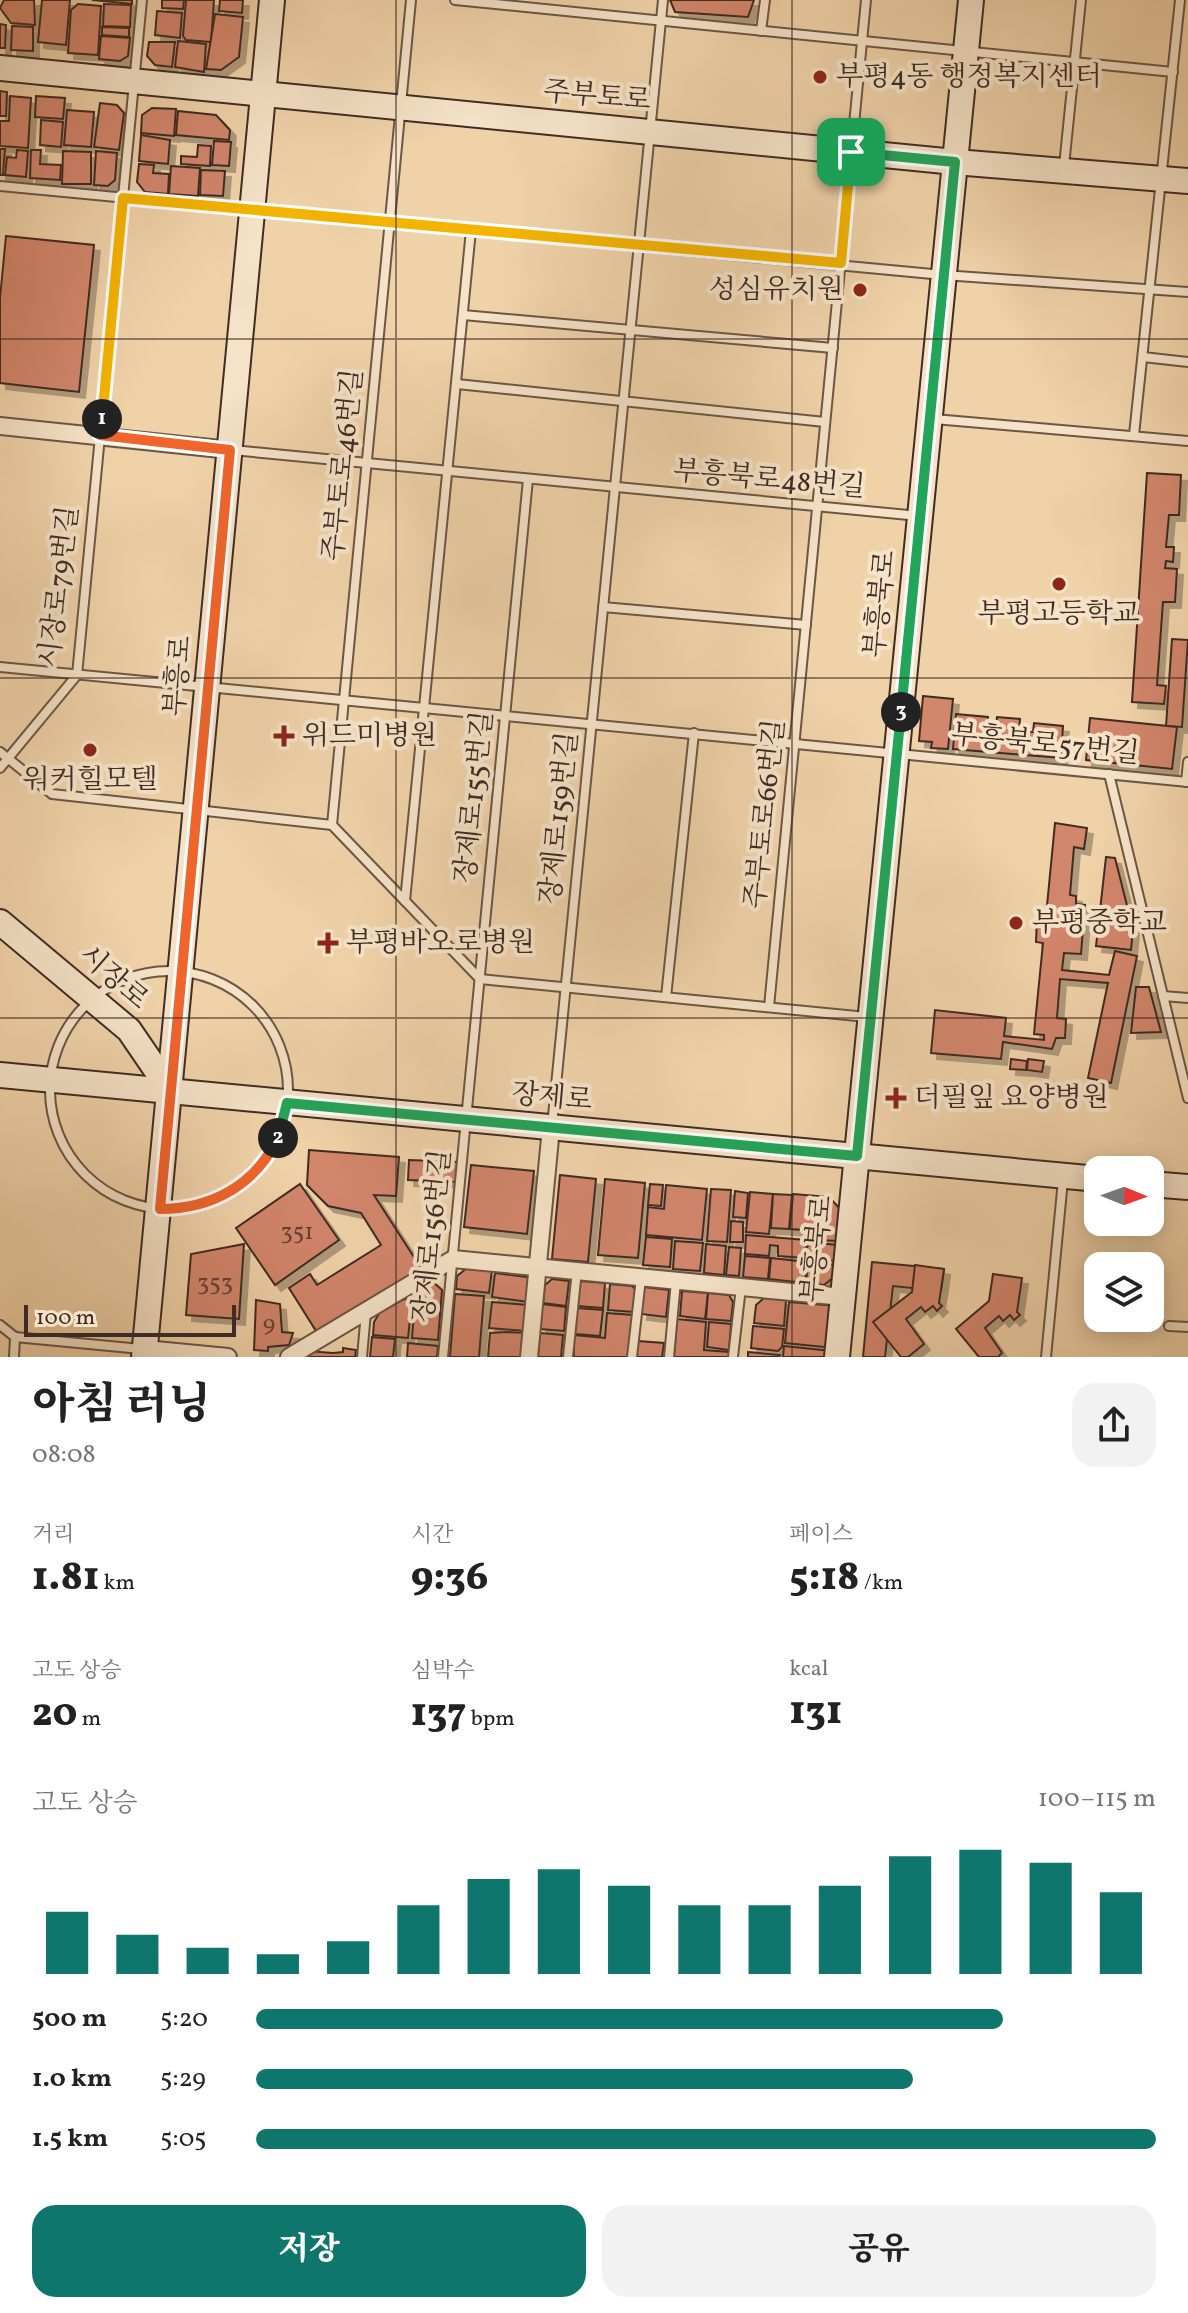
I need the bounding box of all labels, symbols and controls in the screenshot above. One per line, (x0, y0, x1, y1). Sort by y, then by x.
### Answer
place label: 부평4동 행정복지센터 (836, 58, 1102, 97)
marker: 부평4동 행정복지센터 (811, 68, 829, 86)
street label: 주부토로 (541, 73, 653, 121)
pin (817, 118, 885, 186)
icon: arrive (829, 130, 873, 174)
place label: 성심유치원 (709, 271, 844, 310)
marker: 성심유치원 (851, 281, 869, 299)
street label: 주부토로46번길 (315, 367, 373, 563)
pin: 1 (82, 399, 122, 439)
text: 1 (98, 403, 106, 434)
street label: 부흥북로48번길 (671, 452, 867, 508)
street label: 시장로79번길 (31, 504, 89, 670)
street label: 부흥북로 (856, 548, 906, 660)
marker: 부평고등학교 (1050, 575, 1068, 593)
place label: 부평고등학교 (978, 595, 1140, 634)
street label: 부흥로 (156, 634, 202, 718)
pin: 3 (881, 692, 921, 732)
text: 3 (895, 696, 907, 727)
street label: 장제로155번길 (447, 709, 503, 885)
street label: 부흥북로57번길 (949, 716, 1141, 774)
place label: 위드미병원 (302, 717, 437, 756)
street label: 주부토로66번길 (737, 717, 795, 911)
marker: 위드미병원 (273, 725, 295, 747)
street label: 장제로159번길 (532, 730, 588, 906)
marker: 워커힐모텔 (81, 741, 99, 759)
place label: 워커힐모텔 (22, 761, 158, 800)
place label: 부평중학교 (1032, 904, 1167, 943)
marker: 부평중학교 (1007, 914, 1025, 932)
place label: 부평바오로병원 (346, 924, 535, 963)
marker: 부평바오로병원 (317, 932, 339, 954)
street label: 시장로 (70, 937, 156, 1019)
street label: 장제로 (510, 1075, 594, 1121)
place label: 더필잎 요양병원 (914, 1079, 1109, 1118)
marker: 더필잎 요양병원 (885, 1087, 907, 1109)
pin: 2 (258, 1118, 298, 1158)
text: 2 (272, 1122, 284, 1153)
street label: 장제로156번길 (405, 1148, 461, 1324)
north arrow (1084, 1156, 1164, 1236)
map controls (1084, 1156, 1164, 1332)
street label: 부흥북로 (793, 1193, 843, 1305)
house number: 351 (280, 1216, 314, 1250)
button: layers (1084, 1252, 1164, 1332)
house number: 353 (197, 1267, 233, 1301)
scale bar (24, 1301, 236, 1337)
text: 100 m (36, 1303, 95, 1334)
house number: 9 (263, 1308, 275, 1342)
text: 아침 러닝 (32, 1376, 211, 1437)
button: share (1072, 1383, 1156, 1467)
text: 08:08 (32, 1437, 96, 1473)
text: 거리 (32, 1520, 75, 1551)
text: 시간 (411, 1520, 453, 1551)
text: 페이스 (789, 1520, 853, 1551)
text: 1.81 (32, 1551, 99, 1607)
text: 9:36 (411, 1551, 489, 1607)
text: 5:18 (789, 1551, 859, 1607)
text: km (99, 1568, 135, 1599)
text: /km (859, 1568, 903, 1599)
text: kcal (789, 1654, 828, 1685)
text: 고도 상승 (32, 1656, 121, 1687)
text: 심박수 (411, 1656, 474, 1687)
text: 131 (789, 1685, 842, 1741)
text: 20 (32, 1687, 77, 1743)
text: 137 (411, 1687, 466, 1743)
text: m (77, 1704, 101, 1735)
text: bpm (466, 1704, 515, 1735)
text: 100–115 m (1038, 1781, 1156, 1817)
text: 고도 상승 (32, 1786, 138, 1822)
text: 500 m (32, 2001, 107, 2037)
text: 5:20 (160, 2001, 208, 2037)
text: 1.0 km (32, 2061, 112, 2097)
text: 5:29 (160, 2061, 206, 2097)
text: 1.5 km (32, 2121, 108, 2157)
text: 5:05 (160, 2121, 207, 2157)
button: 저장 (32, 2205, 586, 2297)
button: 공유 (602, 2205, 1156, 2297)

